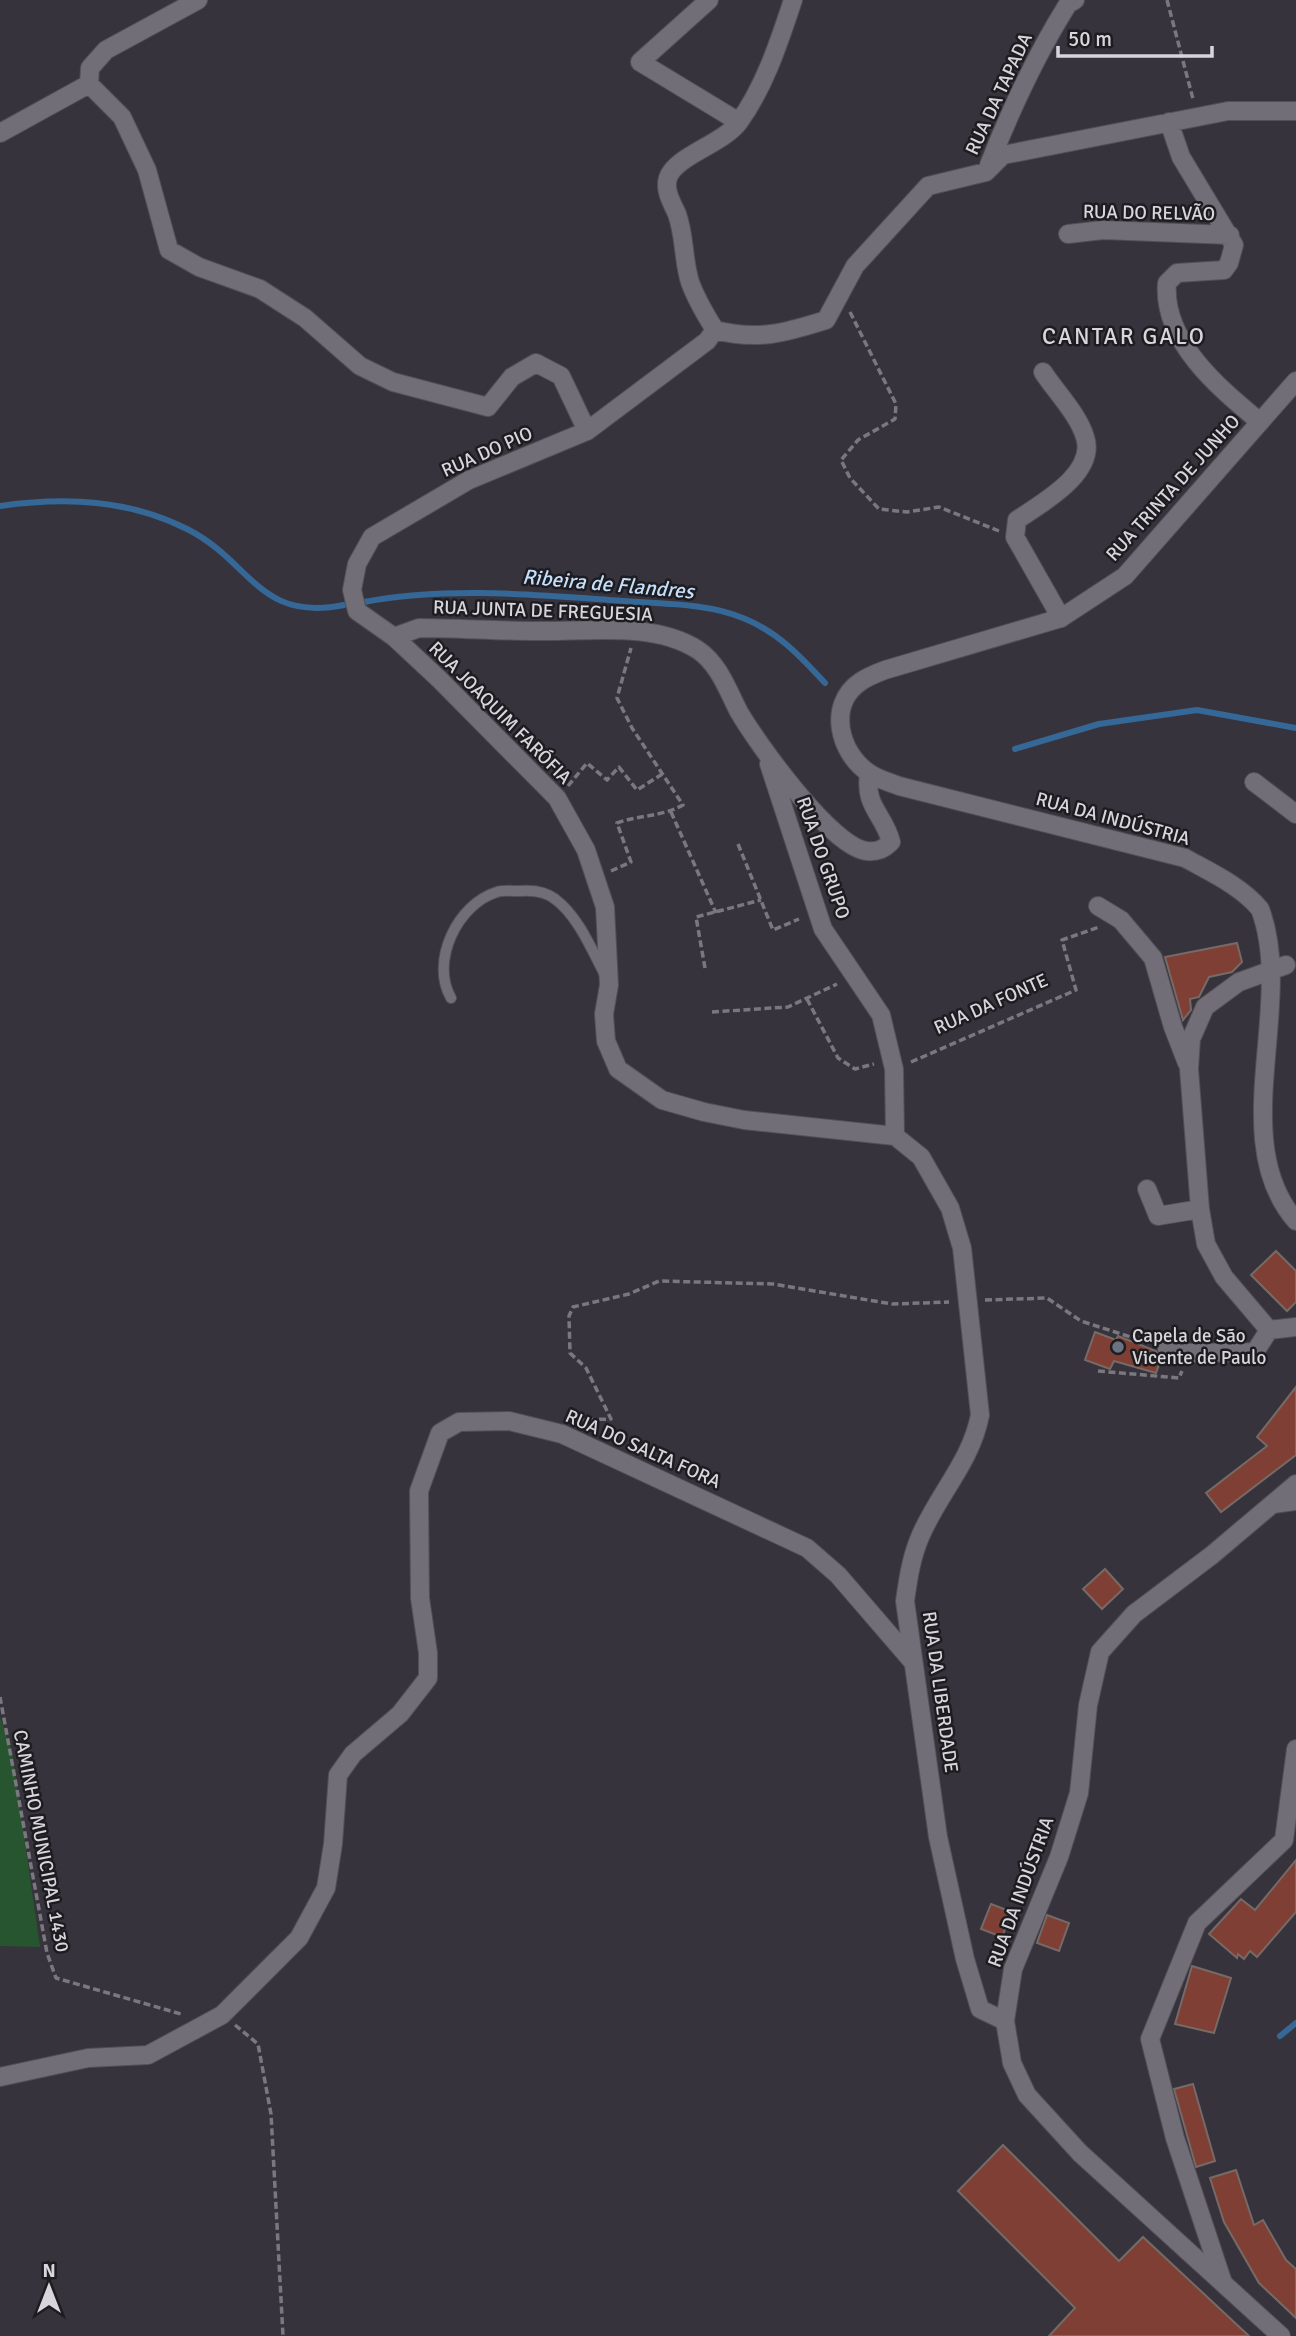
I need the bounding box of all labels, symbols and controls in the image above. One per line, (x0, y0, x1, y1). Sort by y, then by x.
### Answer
scale bar (1058, 14, 1212, 58)
text: 50 m (1068, 26, 1112, 52)
street label: RUA DA TAPADA (960, 29, 1038, 159)
street label: RUA DO RELVÃO (1083, 200, 1215, 226)
district label: CANTAR GALO (1042, 322, 1206, 351)
street label: RUA TRINTA DE JUNHO (1101, 410, 1245, 566)
street label: RUA DO PIO (438, 421, 536, 483)
water label: Ribeira de Flandres (521, 564, 697, 605)
street label: RUA JUNTA DE FREGUESIA (433, 595, 654, 627)
street label: RUA JOAQUIM FARÓFIA (423, 636, 577, 790)
street label: RUA DA INDÚSTRIA (1033, 787, 1193, 851)
street label: RUA DO GRUPO (791, 794, 855, 922)
street label: RUA DA FONTE (930, 968, 1052, 1040)
place label: Capela de São Vicente de Paulo (1132, 1324, 1266, 1370)
marker: Capela de São Vicente de Paulo (1110, 1339, 1126, 1355)
street label: RUA DO SALTA FORA (562, 1404, 725, 1494)
street label: RUA DA LIBERDADE (917, 1610, 963, 1774)
street label: CAMINHO MUNICIPAL 1430 (8, 1728, 74, 1954)
street label: RUA DA INDÚSTRIA (983, 1813, 1060, 1971)
north arrow (14, 2252, 84, 2322)
text: N (42, 2259, 56, 2283)

